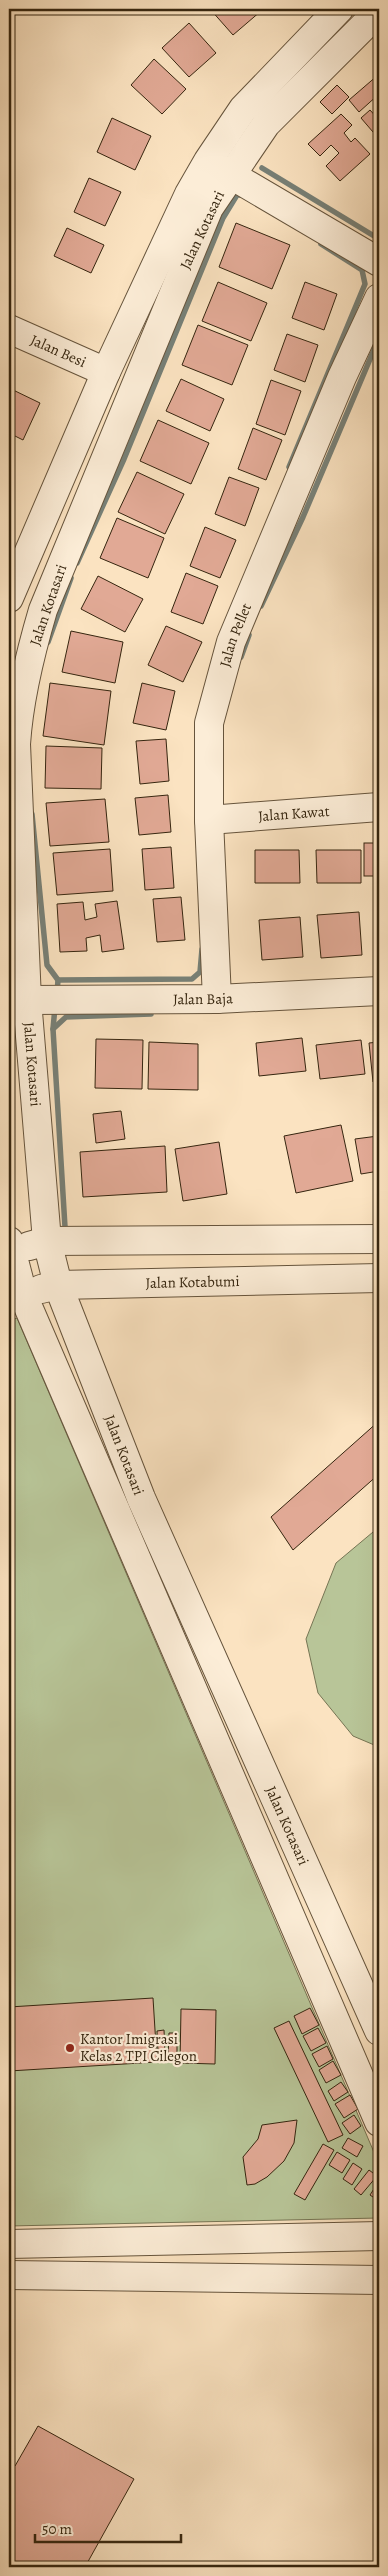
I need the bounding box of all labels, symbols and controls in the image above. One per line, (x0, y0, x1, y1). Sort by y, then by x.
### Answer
street label: Jalan Kotasari (175, 187, 229, 273)
street label: Jalan Besi (27, 330, 89, 372)
street label: Jalan Kotasari (25, 562, 71, 648)
street label: Jalan Pellet (215, 600, 256, 669)
street label: Jalan Kawat (257, 801, 330, 826)
street label: Jalan Baja (173, 988, 234, 1009)
street label: Jalan Kotasari (19, 1021, 46, 1107)
street label: Jalan Kotabumi (145, 1271, 240, 1293)
street label: Jalan Kotasari (100, 1412, 149, 1498)
street label: Jalan Kotasari (261, 1783, 314, 1868)
place label: Kantor Imigrasi Kelas 2 TPI Cilegon (80, 2029, 197, 2066)
marker: Kantor Imigrasi Kelas 2 TPI Cilegon (64, 2042, 76, 2054)
scale bar (35, 2511, 181, 2543)
text: 50 m (42, 2519, 72, 2539)

